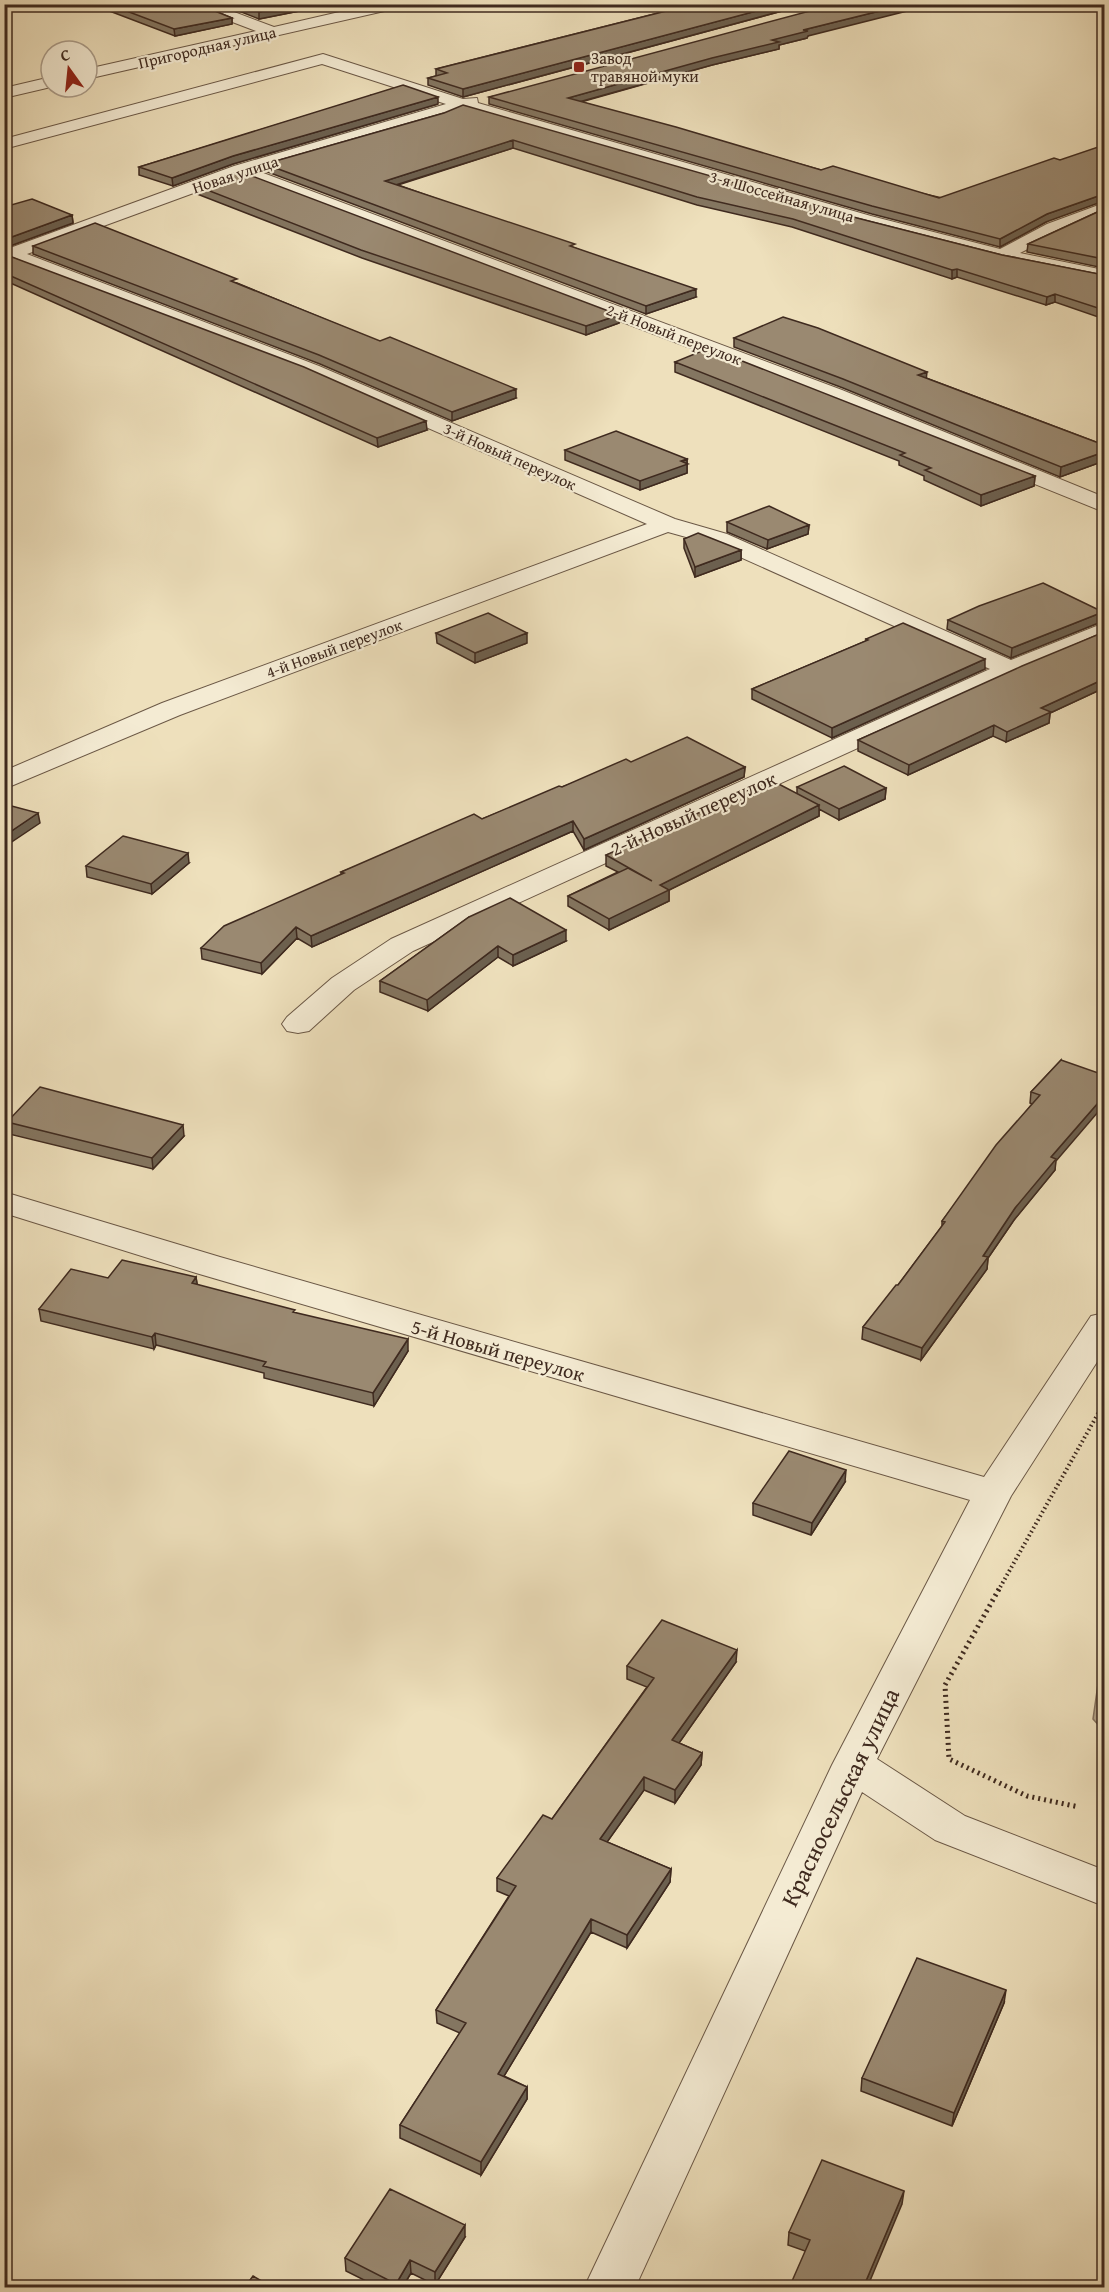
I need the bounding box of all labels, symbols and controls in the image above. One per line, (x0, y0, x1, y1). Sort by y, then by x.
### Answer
street label: Пригородная улица (136, 19, 279, 75)
north arrow (39, 39, 99, 99)
text: С (58, 42, 73, 67)
place label: Завод травяной муки (591, 46, 699, 88)
marker: Завод травяной муки (572, 60, 586, 74)
street label: Новая улица (189, 149, 281, 199)
street label: 3-я Шоссейная улица (707, 164, 857, 228)
street label: 2-й Новый переулок (603, 297, 746, 371)
street label: 3-й Новый переулок (440, 416, 581, 496)
street label: 4-й Новый переулок (263, 612, 406, 684)
street label: 2-й Новый переулок (605, 763, 781, 863)
street label: 5-й Новый переулок (408, 1311, 589, 1389)
street label: Красносельская улица (772, 1681, 908, 1912)

